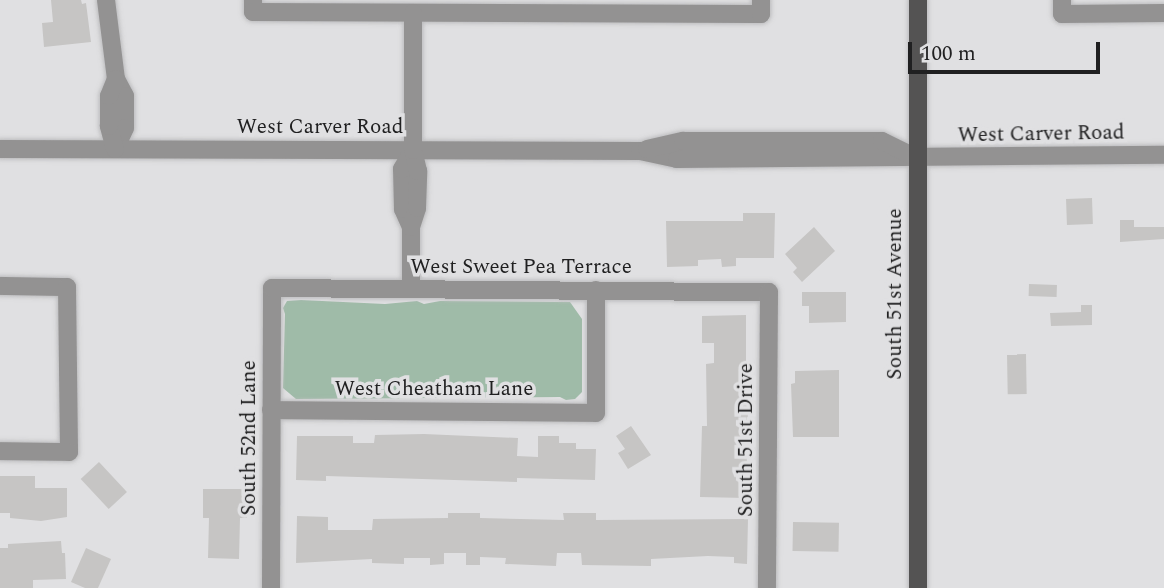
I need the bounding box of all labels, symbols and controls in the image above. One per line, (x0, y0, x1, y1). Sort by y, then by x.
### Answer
scale bar (912, 28, 1104, 72)
text: 100 m (921, 38, 976, 70)
street label: West Carver Road (237, 114, 403, 140)
street label: West Carver Road (957, 120, 1125, 148)
street label: South 51st Avenue (882, 208, 908, 380)
street label: West Sweet Pea Terrace (410, 254, 632, 280)
street label: South 52nd Lane (236, 360, 262, 516)
street label: South 51st Drive (733, 363, 759, 517)
street label: West Cheatham Lane (335, 376, 533, 402)

